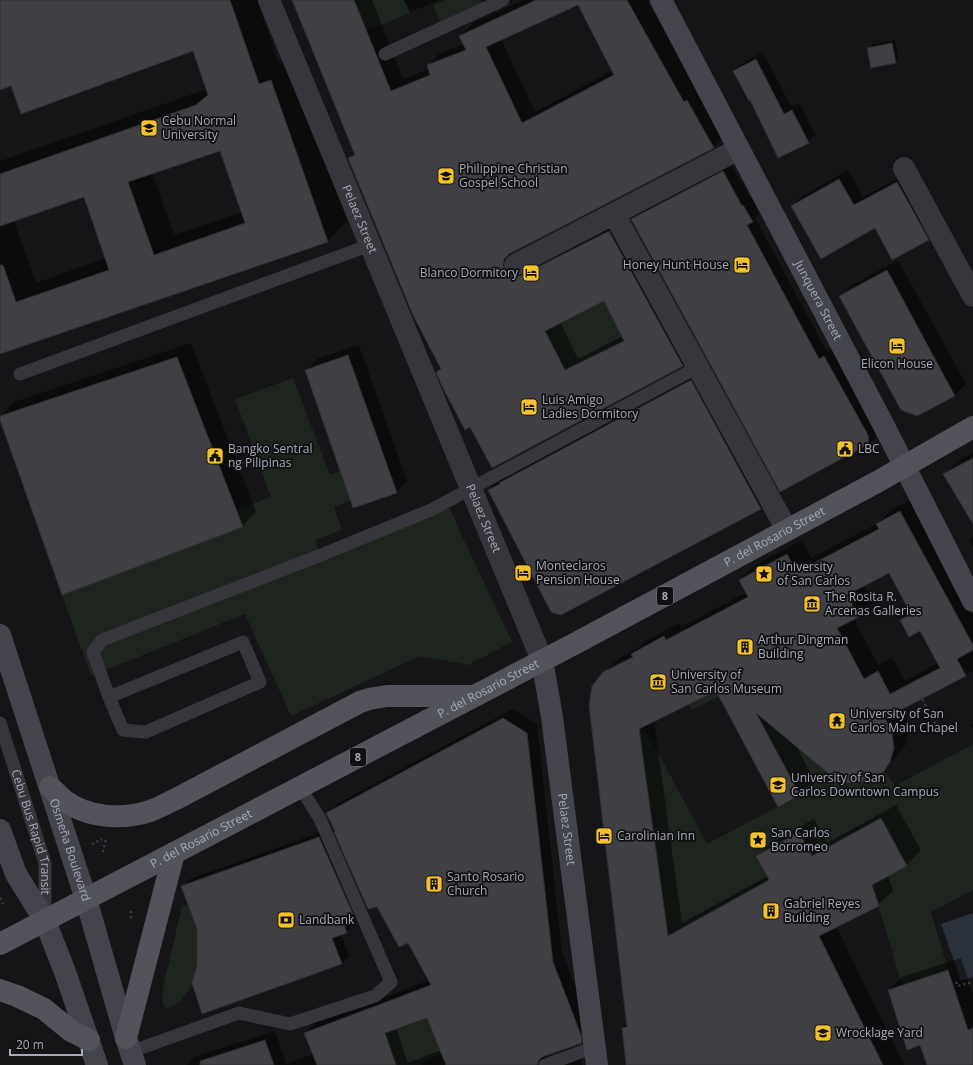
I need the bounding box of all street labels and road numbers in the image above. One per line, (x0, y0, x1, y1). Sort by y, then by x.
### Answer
street label: Pelaez Street (338, 182, 382, 256)
street label: Junquera Street (790, 256, 847, 343)
street label: Pelaez Street (462, 481, 506, 555)
street label: P. del Rosario Street (721, 502, 828, 570)
road number: 8 (657, 587, 673, 605)
street label: P. del Rosario Street (434, 655, 542, 722)
road number: 8 (350, 748, 366, 766)
street label: Cebu Bus Rapid Transit (7, 767, 54, 895)
street label: Pelaez Street (554, 792, 580, 866)
street label: Osmeña Boulevard (46, 796, 95, 903)
street label: P. del Rosario Street (147, 805, 255, 872)

